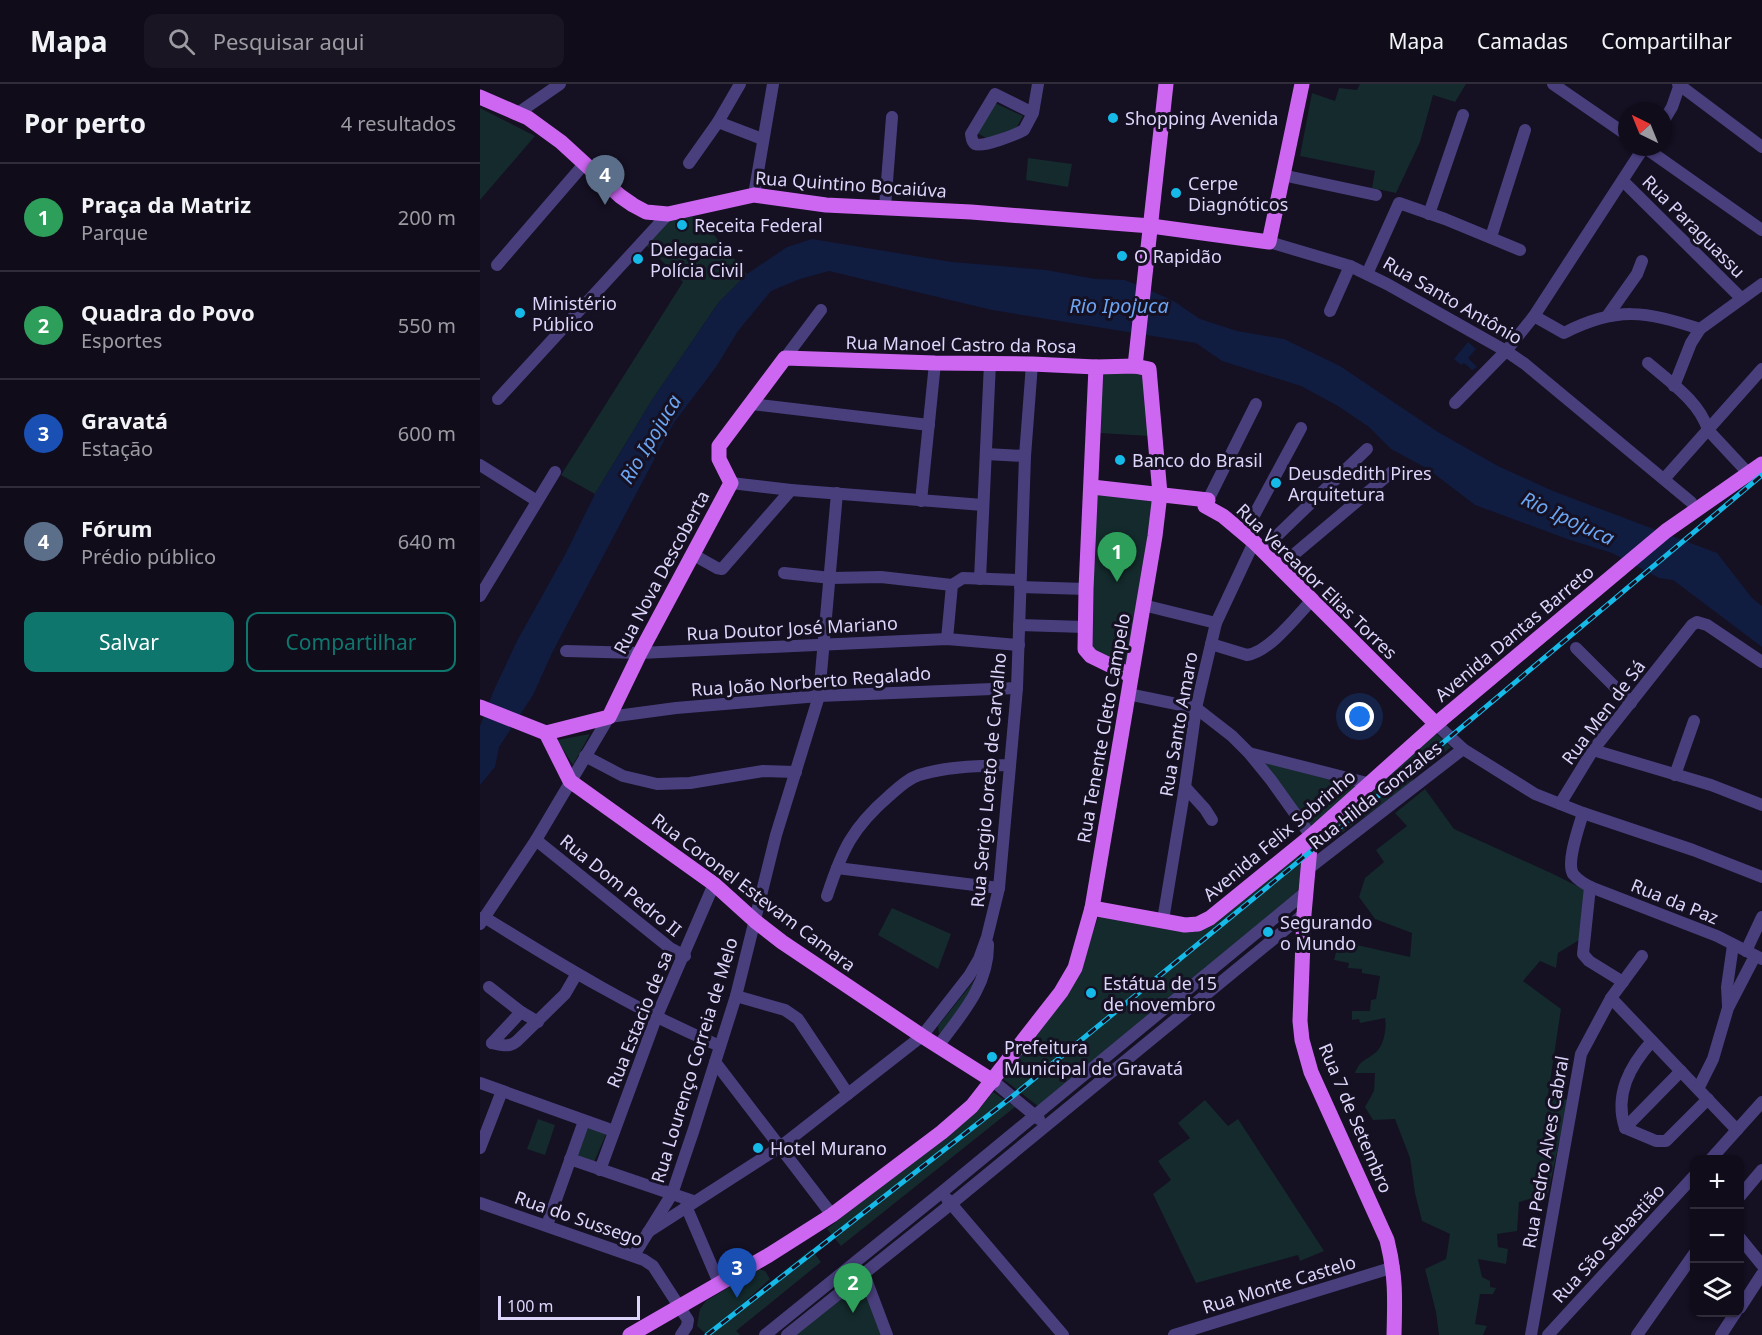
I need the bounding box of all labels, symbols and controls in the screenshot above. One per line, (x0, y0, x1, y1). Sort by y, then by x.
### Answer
search box (144, 14, 564, 68)
text: Mapa (30, 22, 108, 60)
icon: search (165, 25, 198, 58)
text: Pesquisar aqui (213, 26, 365, 56)
text: Mapa (1388, 27, 1444, 55)
text: Camadas (1477, 27, 1568, 55)
text: Compartilhar (1601, 27, 1732, 55)
north arrow (1618, 102, 1672, 156)
text: Por perto (24, 105, 146, 141)
place label: Shopping Avenida (1125, 106, 1278, 130)
text: 4 resultados (341, 110, 456, 137)
marker: Shopping Avenida (1106, 111, 1120, 125)
pin: 4 (586, 156, 624, 205)
street label: Rua Quintino Bocaiúva (754, 165, 948, 203)
street label: Rua Paraguassu (1637, 169, 1751, 283)
place label: Cerpe Diagnóticos (1188, 171, 1288, 216)
marker: Cerpe Diagnóticos (1169, 186, 1183, 200)
text: Praça da Matriz (81, 189, 251, 219)
text: 1 (38, 204, 49, 231)
text: 200 m (398, 204, 456, 231)
place label: Receita Federal (694, 213, 823, 237)
marker: Receita Federal (675, 218, 689, 232)
text: Parque (81, 219, 148, 246)
place label: Delegacia - Polícia Civil (650, 237, 744, 282)
place label: O Rapidão (1134, 244, 1222, 268)
marker: O Rapidão (1115, 249, 1129, 263)
street label: Rua Santo Antônio (1379, 250, 1527, 350)
marker: Delegacia - Polícia Civil (631, 252, 645, 266)
place label: Ministério Público (532, 291, 617, 336)
water label: Rio Ipojuca (1069, 292, 1169, 319)
text: Quadra do Povo (81, 297, 255, 327)
marker: Ministério Público (513, 306, 527, 320)
text: 2 (38, 312, 49, 339)
text: 550 m (398, 312, 456, 339)
text: Esportes (81, 327, 162, 354)
street label: Rua Manoel Castro da Rosa (845, 330, 1077, 358)
water label: Rio Ipojuca (613, 389, 687, 489)
text: Gravatá (81, 405, 168, 435)
text: 3 (38, 420, 49, 447)
text: 600 m (398, 420, 456, 447)
text: Estação (81, 435, 153, 462)
place label: Banco do Brasil (1132, 448, 1263, 472)
marker: Banco do Brasil (1113, 453, 1127, 467)
place label: Deusdedith Pires Arquitetura (1288, 461, 1432, 506)
marker: Deusdedith Pires Arquitetura (1269, 476, 1283, 490)
water label: Rio Ipojuca (1517, 485, 1619, 551)
street label: Rua Nova Descoberta (608, 486, 714, 658)
street label: Rua Vereador Elias Torres (1231, 498, 1403, 664)
text: Fórum (81, 513, 152, 543)
text: 4 (38, 528, 49, 555)
text: 640 m (398, 528, 456, 555)
pin: 1 (1098, 532, 1136, 582)
text: Prédio público (81, 543, 216, 570)
street label: Avenida Dantas Barreto (1429, 559, 1599, 707)
street label: Rua Doutor José Mariano (686, 610, 898, 646)
street label: Rua Tenente Cleto Campelo (1071, 611, 1135, 845)
button: Salvar (24, 612, 234, 672)
button: Compartilhar (246, 612, 456, 672)
street label: Rua Santo Amaro (1153, 650, 1203, 798)
street label: Rua Sergio Loreto de Carvalho (965, 651, 1011, 909)
street label: Rua Men de Sá (1556, 655, 1650, 769)
street label: Rua João Norberto Regalado (690, 661, 932, 701)
your location (1345, 702, 1374, 731)
street label: Rua Hilda Gonzales (1304, 735, 1446, 855)
street label: Avenida Felix Sobrinho (1198, 764, 1360, 906)
street label: Rua Coronel Estevam Camara (647, 807, 861, 977)
street label: Rua Dom Pedro II (555, 829, 687, 941)
street label: Rua da Paz (1628, 873, 1722, 929)
place label: Segurando o Mundo (1280, 910, 1372, 955)
marker: Segurando o Mundo (1261, 925, 1275, 939)
street label: Rua Lourenço Correia de Melo (645, 934, 743, 1186)
street label: Rua Estacio de sa (601, 947, 677, 1091)
place label: Estátua de 15 de novembro (1103, 971, 1217, 1016)
marker: Estátua de 15 de novembro (1084, 986, 1098, 1000)
place label: Prefeitura Municipal de Gravatá (1004, 1035, 1183, 1080)
street label: Rua 7 de Setembro (1314, 1039, 1398, 1197)
marker: Prefeitura Municipal de Gravatá (985, 1050, 999, 1064)
street label: Rua Pedro Alves Cabral (1516, 1054, 1574, 1250)
place label: Hotel Murano (770, 1136, 887, 1160)
marker: Hotel Murano (751, 1141, 765, 1155)
map controls (1690, 1155, 1744, 1317)
button: + (1690, 1155, 1744, 1209)
street label: Rua São Sebastião (1547, 1178, 1669, 1308)
street label: Rua do Sussego (512, 1185, 646, 1251)
button: − (1690, 1209, 1744, 1263)
pin: 3 (718, 1248, 756, 1298)
street label: Rua Monte Castelo (1199, 1249, 1359, 1319)
button: layers (1690, 1263, 1744, 1317)
pin: 2 (834, 1264, 872, 1313)
scale bar (498, 1293, 640, 1320)
text: 100 m (507, 1295, 554, 1317)

